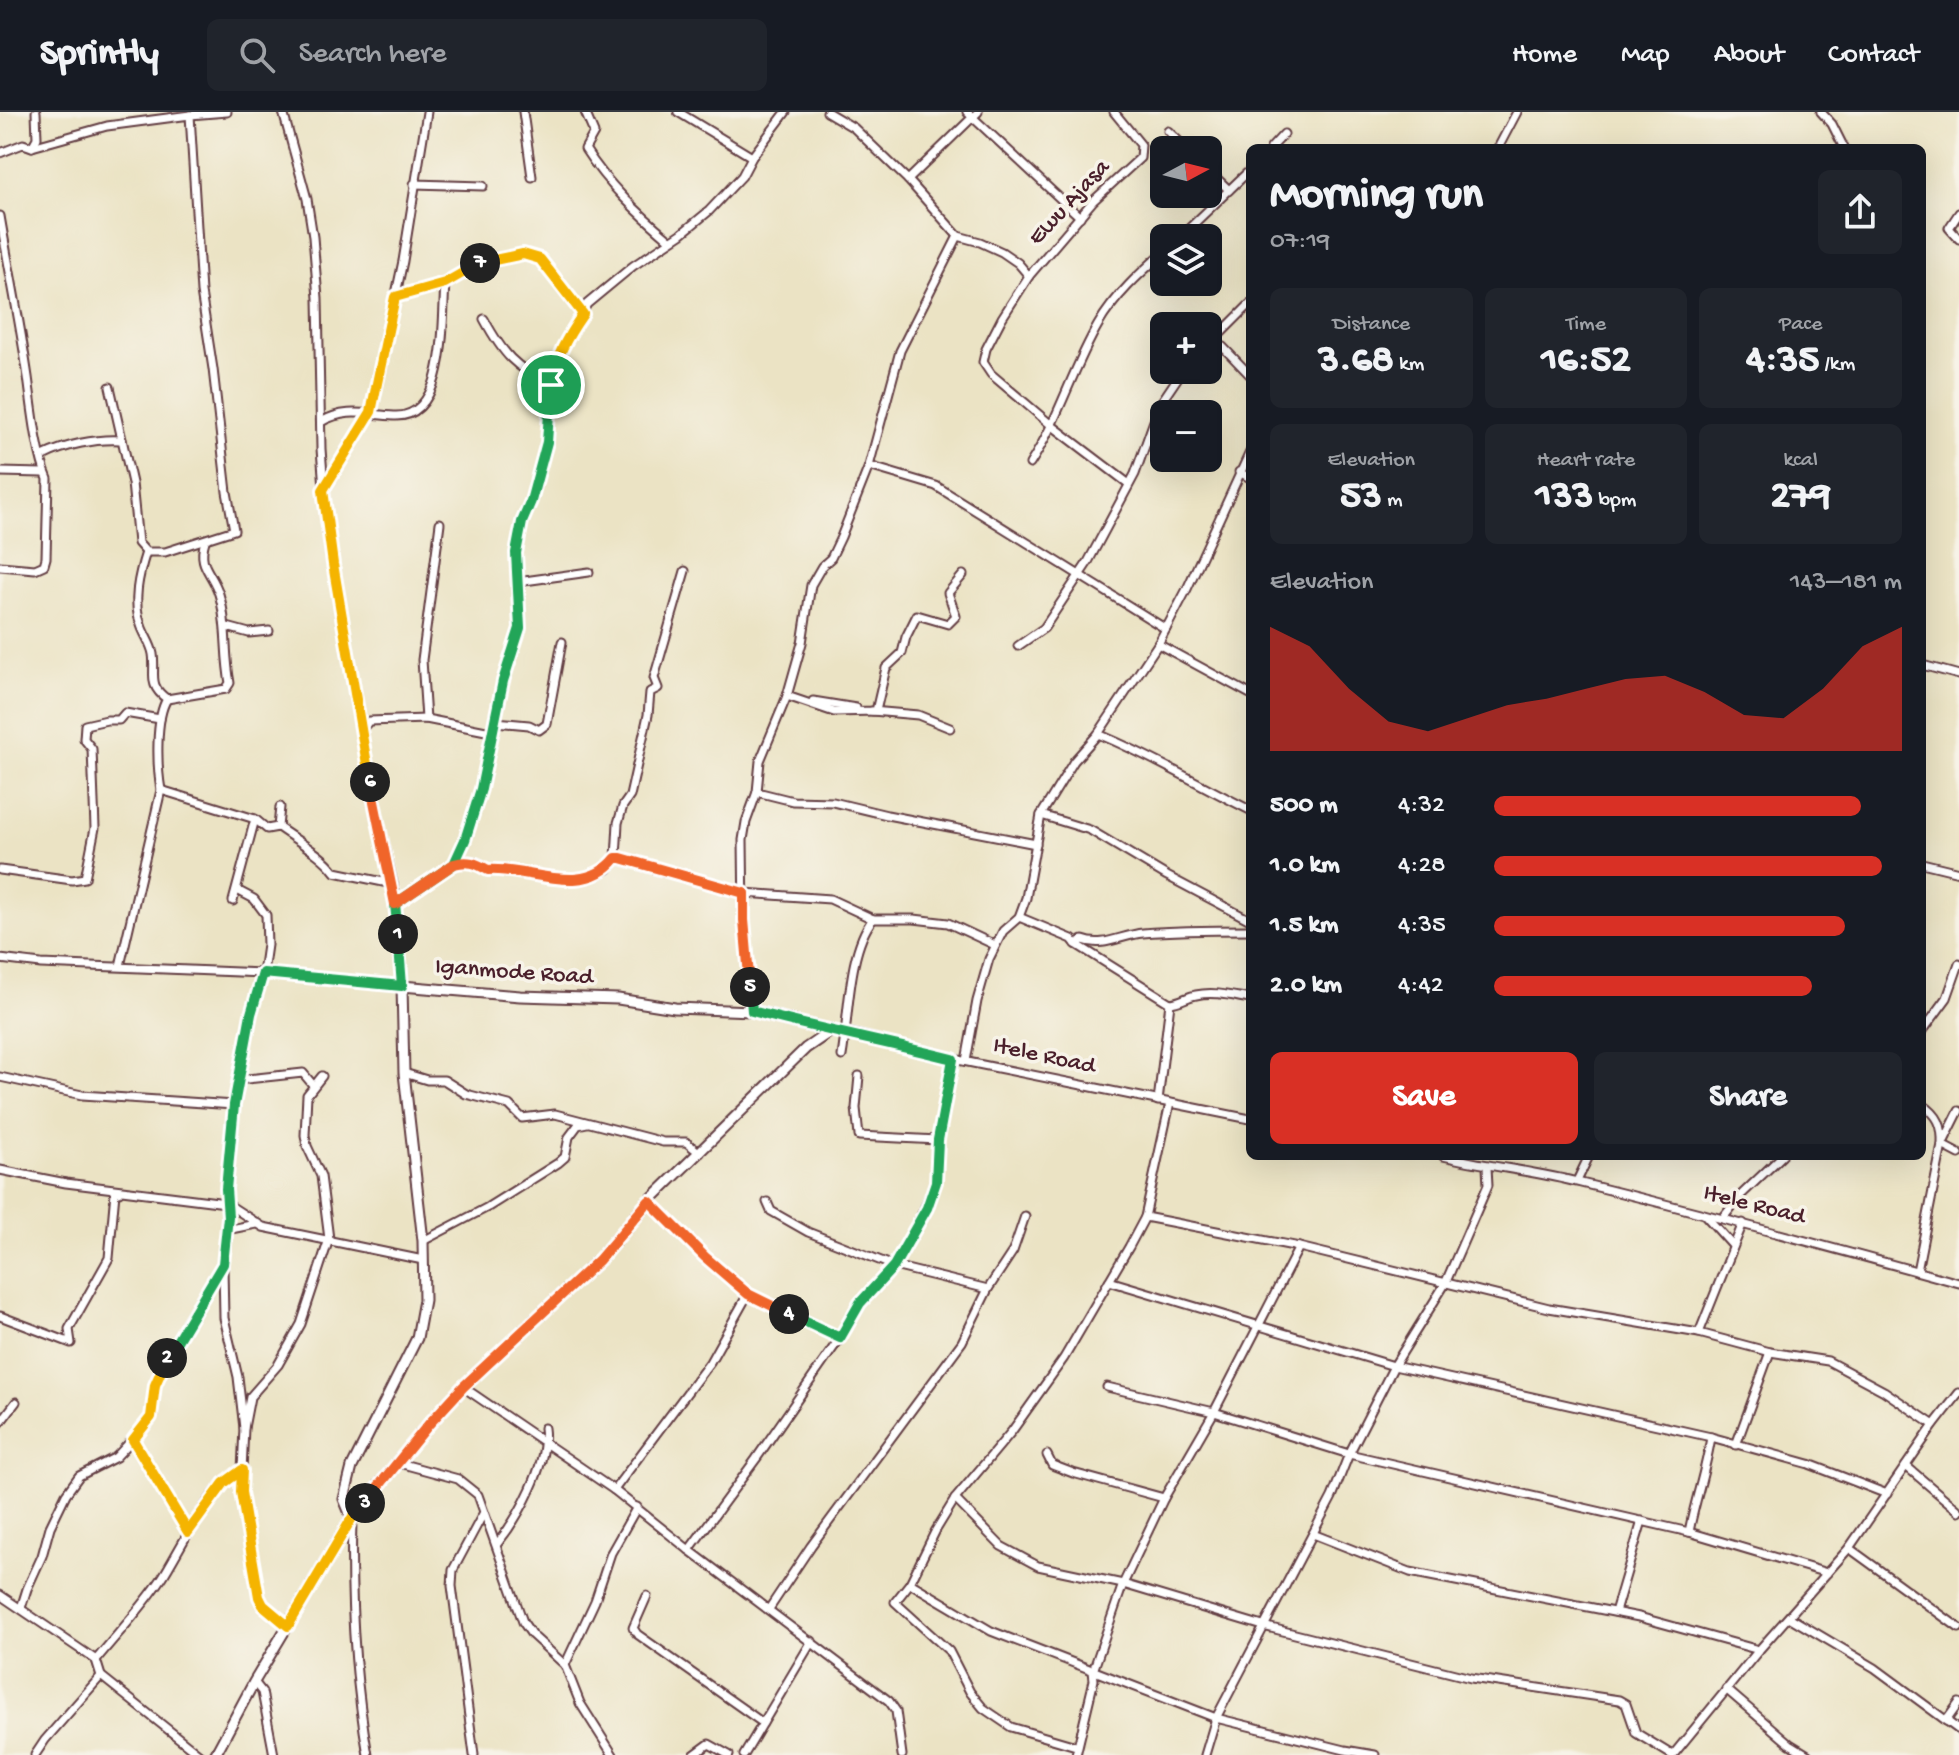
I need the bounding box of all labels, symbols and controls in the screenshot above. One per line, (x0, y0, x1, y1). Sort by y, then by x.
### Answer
search box (207, 19, 767, 91)
text: Sprintly (40, 33, 159, 77)
icon: search (235, 33, 279, 77)
text: Search here (299, 38, 446, 73)
text: Home (1512, 39, 1577, 72)
text: Map (1621, 39, 1670, 72)
text: About (1714, 39, 1784, 72)
text: Contact (1828, 39, 1919, 72)
north arrow (1150, 136, 1222, 208)
map controls (1150, 136, 1222, 472)
street label: Ewu Ajasa (1023, 153, 1118, 252)
button: share (1818, 170, 1902, 254)
text: Morning run (1270, 171, 1483, 223)
button: layers (1150, 224, 1222, 296)
text: 07:19 (1270, 227, 1330, 258)
pin: 7 (460, 243, 500, 283)
text: 7 (474, 250, 486, 276)
button: + (1150, 312, 1222, 384)
text: Distance (1332, 312, 1410, 338)
text: Time (1566, 312, 1606, 338)
text: Pace (1779, 312, 1822, 338)
text: 3.68 (1318, 338, 1394, 385)
text: 16:52 (1541, 338, 1631, 385)
text: 4:35 (1746, 338, 1819, 385)
pin (517, 351, 585, 419)
text: km (1394, 352, 1424, 378)
text: /km (1819, 352, 1855, 378)
icon: arrive (529, 363, 573, 407)
button: − (1150, 400, 1222, 472)
text: Elevation (1328, 448, 1415, 474)
text: Heart rate (1537, 448, 1635, 474)
text: kcal (1783, 448, 1818, 474)
text: 53 (1340, 474, 1382, 521)
text: 133 (1536, 474, 1593, 521)
text: 279 (1770, 474, 1831, 521)
text: m (1382, 488, 1403, 514)
text: bpm (1593, 488, 1636, 514)
text: Elevation (1270, 568, 1373, 599)
text: 143–181 m (1790, 568, 1902, 599)
pin: 6 (350, 762, 390, 802)
text: 6 (364, 769, 376, 795)
text: 500 m (1270, 791, 1338, 822)
text: 4:32 (1398, 791, 1445, 822)
text: 1.0 km (1270, 851, 1340, 882)
text: 4:28 (1398, 851, 1445, 882)
text: 1.5 km (1270, 911, 1339, 942)
text: 4:35 (1398, 911, 1446, 942)
pin: 1 (378, 914, 418, 954)
text: 1 (394, 921, 402, 947)
street label: Iganmode Road (434, 953, 596, 993)
pin: 5 (730, 967, 770, 1007)
text: 2.0 km (1270, 971, 1342, 1002)
text: 4:42 (1398, 971, 1444, 1002)
text: 5 (744, 974, 756, 1000)
street label: Itele Road (990, 1032, 1100, 1082)
button: Save (1270, 1052, 1578, 1144)
button: Share (1594, 1052, 1902, 1144)
street label: Itele Road (1700, 1179, 1810, 1233)
pin: 4 (769, 1294, 809, 1334)
text: 4 (784, 1301, 794, 1327)
pin: 2 (147, 1338, 187, 1378)
text: 2 (162, 1345, 172, 1371)
pin: 3 (345, 1483, 385, 1523)
text: 3 (359, 1490, 371, 1516)

